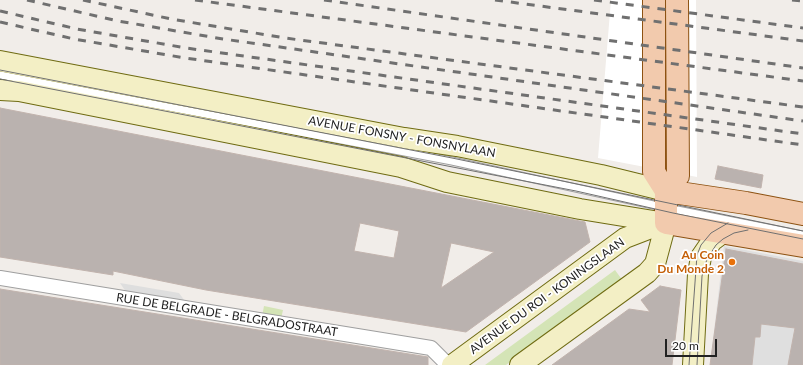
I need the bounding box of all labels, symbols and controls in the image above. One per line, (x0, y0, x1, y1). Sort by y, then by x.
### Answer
street label: AVENUE FONSNY - FONSNYLAAN (307, 113, 497, 161)
street label: AVENUE DU ROI - KONINGSLAAN (467, 235, 627, 357)
place label: Au Coin Du Monde 2 (657, 248, 724, 276)
marker: Au Coin Du Monde 2 (727, 257, 737, 267)
street label: RUE DE BELGRADE - BELGRADOSTRAAT (115, 290, 339, 340)
scale bar (667, 331, 719, 357)
text: 20 m (672, 338, 699, 353)

